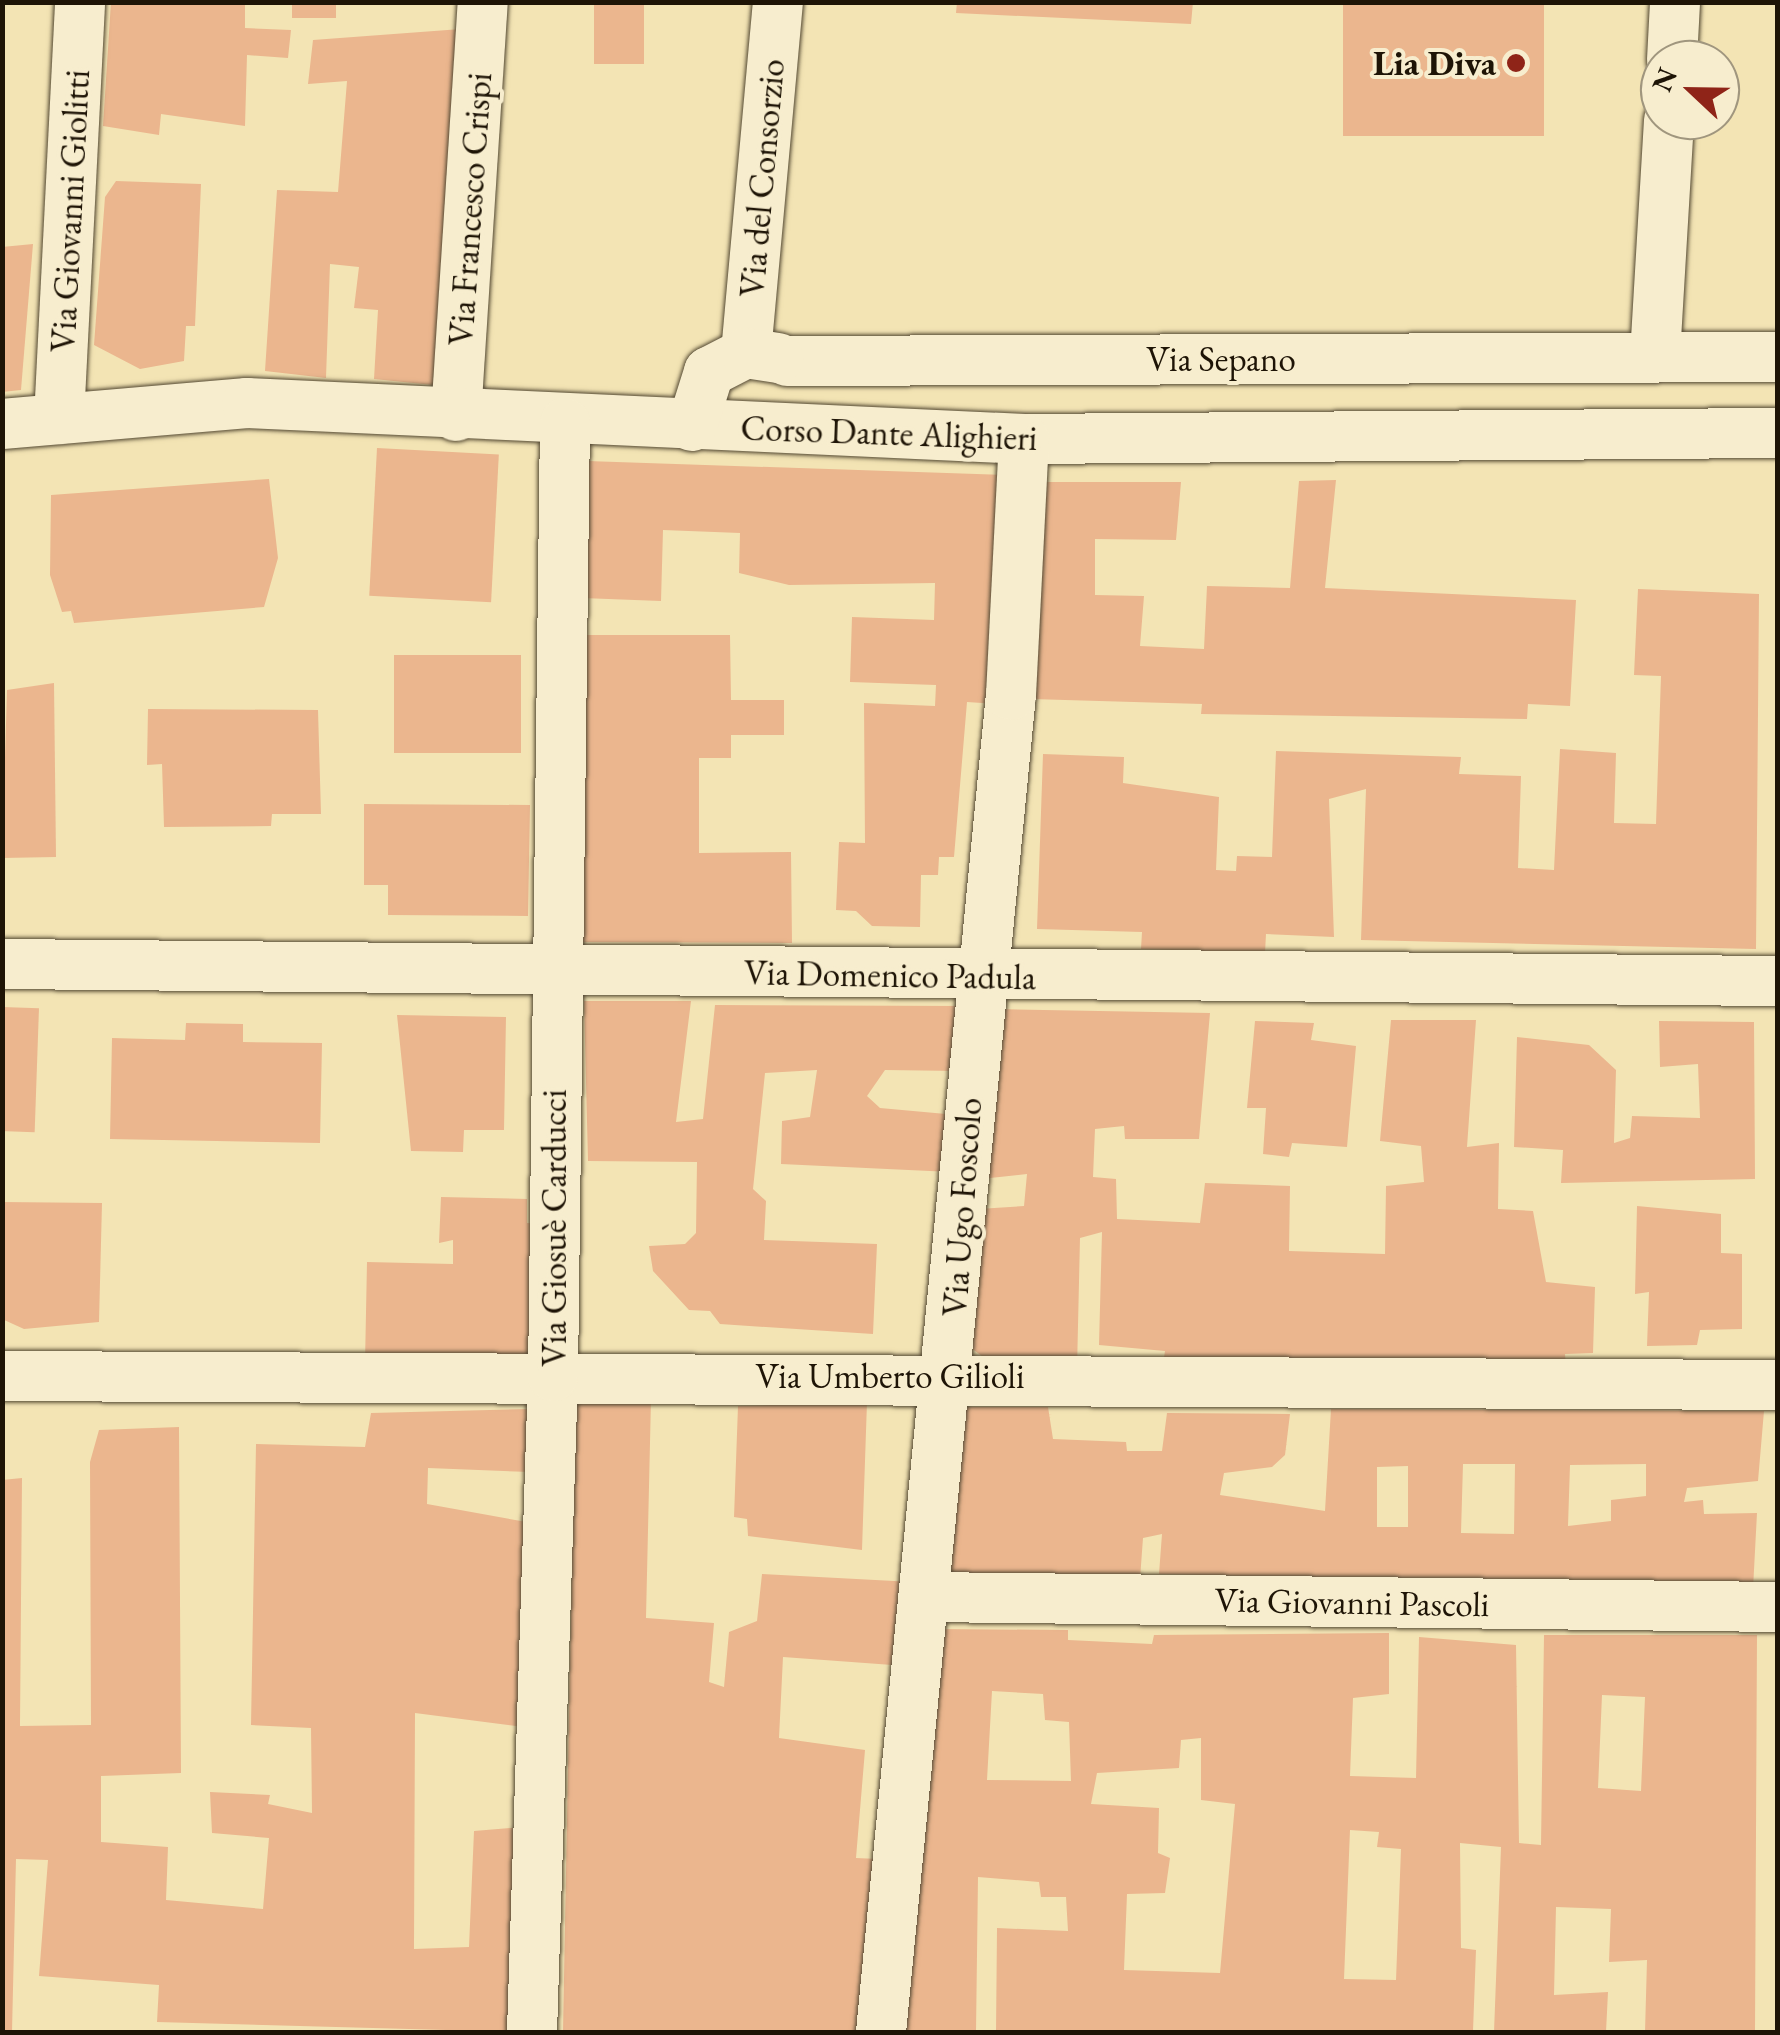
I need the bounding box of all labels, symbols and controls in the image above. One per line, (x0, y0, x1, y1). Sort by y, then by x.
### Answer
north arrow (1640, 40, 1740, 140)
place label: Lia Diva (1373, 42, 1496, 84)
marker: Lia Diva (1505, 52, 1527, 74)
street label: Via del Consorzio (731, 57, 793, 299)
text: N (1643, 62, 1685, 97)
street label: Via Giovanni Giolitti (42, 69, 98, 353)
street label: Via Francesco Crispi (439, 71, 501, 347)
street label: Via Sepano (1146, 338, 1296, 380)
street label: Corso Dante Alighieri (740, 407, 1038, 459)
street label: Via Domenico Padula (744, 951, 1036, 999)
street label: Via Giosuè Carducci (533, 1089, 575, 1367)
street label: Via Ugo Foscolo (933, 1096, 991, 1318)
street label: Via Umberto Gilioli (756, 1355, 1024, 1397)
street label: Via Giovanni Pascoli (1214, 1579, 1490, 1625)

